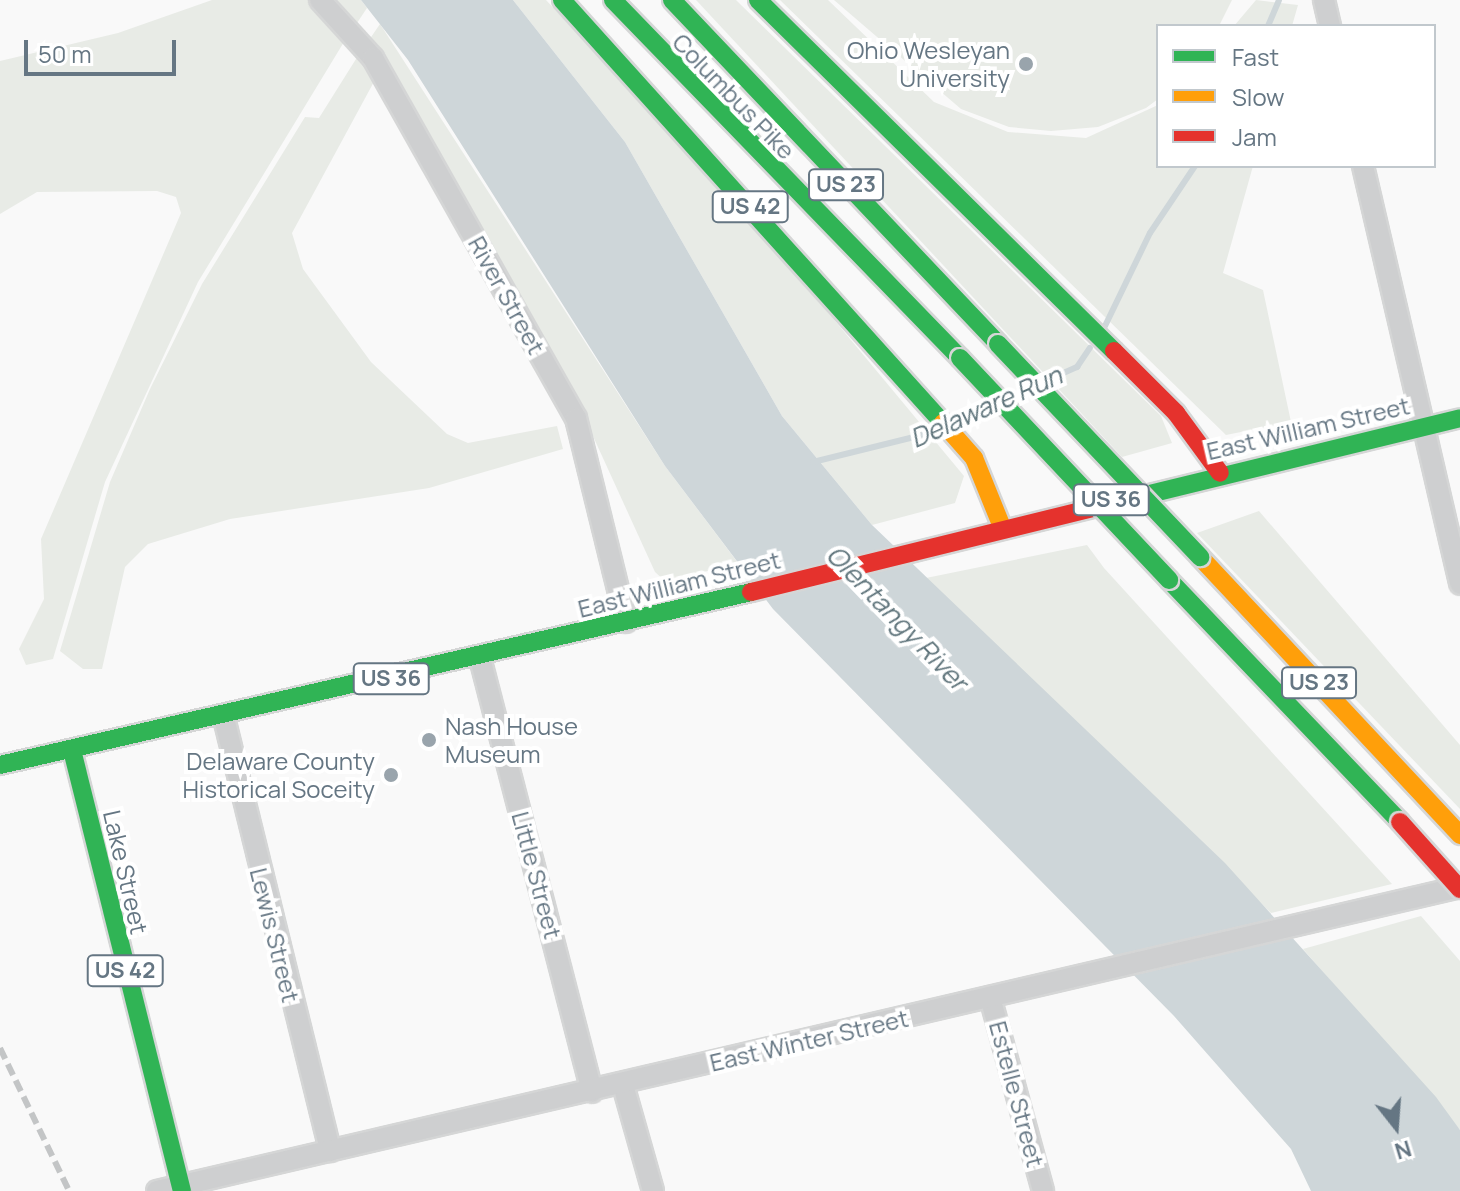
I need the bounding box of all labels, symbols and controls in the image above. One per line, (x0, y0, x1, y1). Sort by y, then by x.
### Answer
scale bar (28, 24, 180, 74)
legend (1156, 24, 1436, 168)
street label: Columbus Pike (667, 27, 801, 165)
place label: Ohio Wesleyan University (847, 36, 1010, 92)
text: 50 m (38, 37, 92, 70)
text: Fast (1232, 40, 1279, 73)
marker: Ohio Wesleyan University (1017, 55, 1035, 73)
text: Slow (1232, 80, 1285, 113)
text: Jam (1232, 120, 1277, 153)
road number: US 23 (808, 167, 884, 203)
road number: US 42 (710, 189, 790, 225)
street label: River Street (463, 231, 551, 359)
water label: Delaware Run (905, 360, 1067, 454)
street label: East William Street (1204, 391, 1412, 465)
road number: US 36 (1071, 482, 1151, 518)
water label: Olentangy River (820, 539, 974, 697)
street label: East William Street (575, 545, 783, 623)
road number: US 36 (351, 661, 431, 697)
road number: US 23 (1281, 665, 1357, 701)
place label: Nash House Museum (445, 712, 578, 768)
marker: Nash House Museum (420, 731, 438, 749)
place label: Delaware County Historical Soceity (182, 747, 375, 803)
marker: Delaware County Historical Soceity (382, 766, 400, 784)
street label: Lake Street (98, 807, 154, 937)
street label: Little Street (506, 808, 568, 942)
street label: Lewis Street (244, 865, 306, 1005)
road number: US 42 (85, 953, 165, 989)
street label: East Winter Street (707, 1003, 911, 1077)
street label: Estelle Street (984, 1018, 1050, 1170)
north arrow (1356, 1087, 1436, 1167)
text: N (1391, 1133, 1415, 1167)

